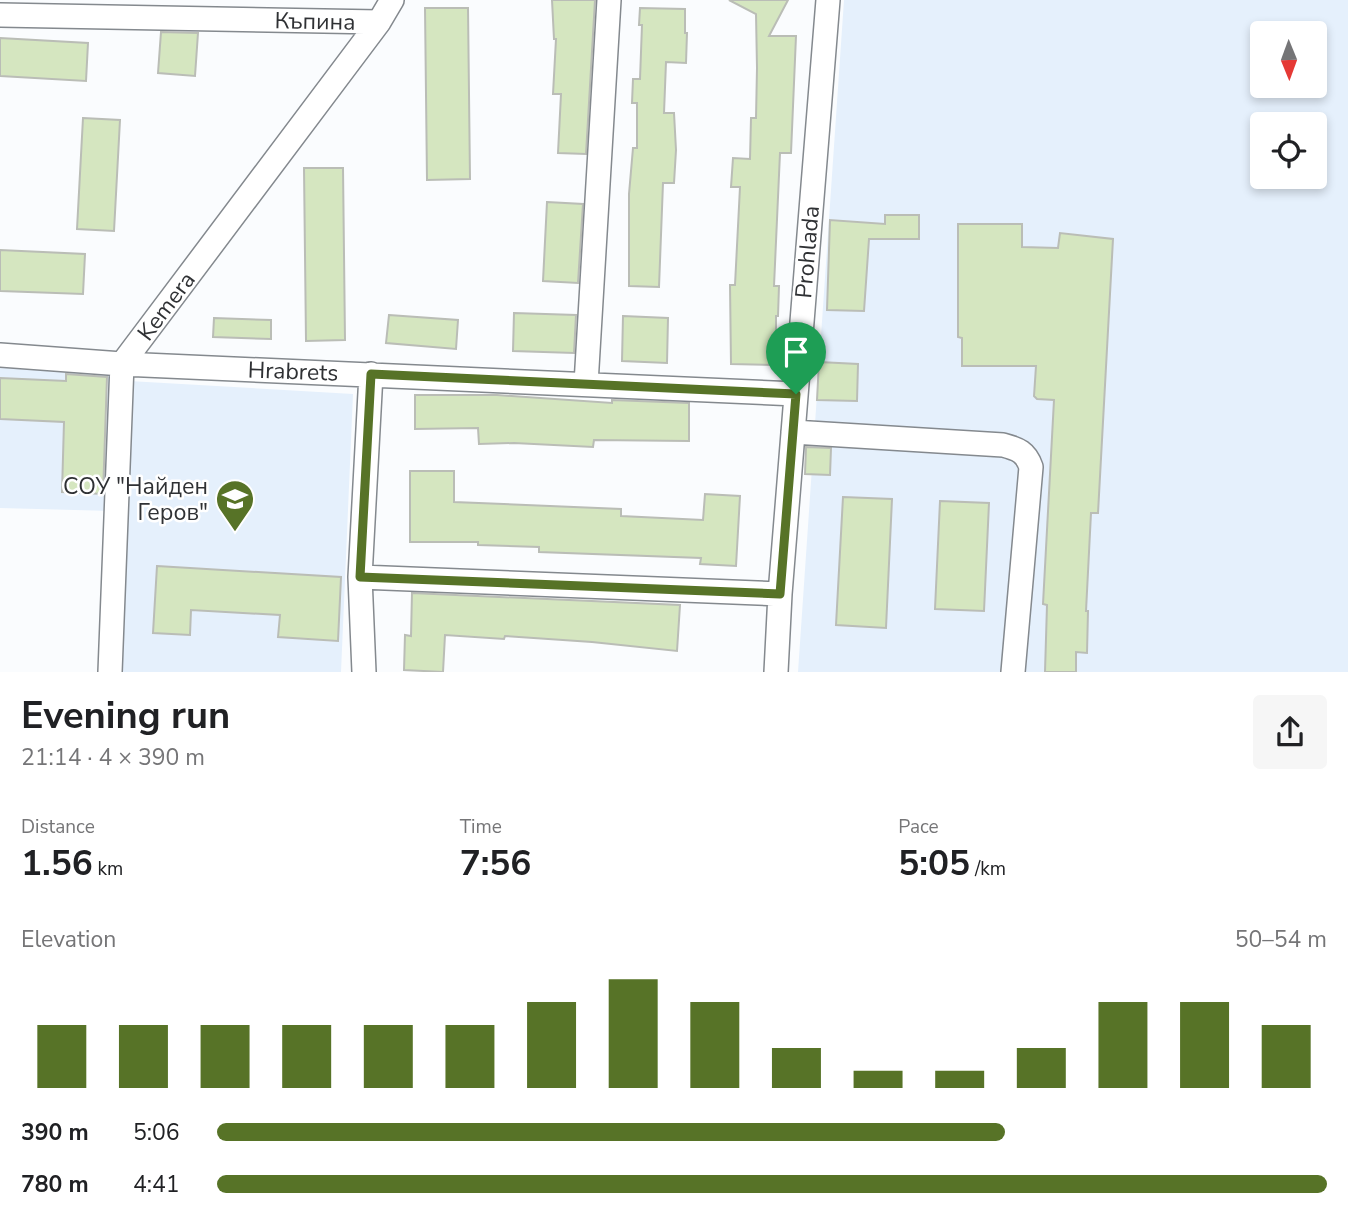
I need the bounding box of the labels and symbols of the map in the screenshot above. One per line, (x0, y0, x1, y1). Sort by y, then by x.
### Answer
street label: Къпина (274, 5, 356, 38)
north arrow (1250, 21, 1326, 98)
street label: Prohlada (788, 204, 827, 300)
street label: Kemera (130, 266, 202, 347)
pin (766, 322, 826, 394)
street label: Hrabrets (247, 354, 339, 389)
place label: СОУ "Найден Геров" (63, 471, 208, 528)
school or university icon: СОУ "Найден Геров" (214, 478, 256, 533)

